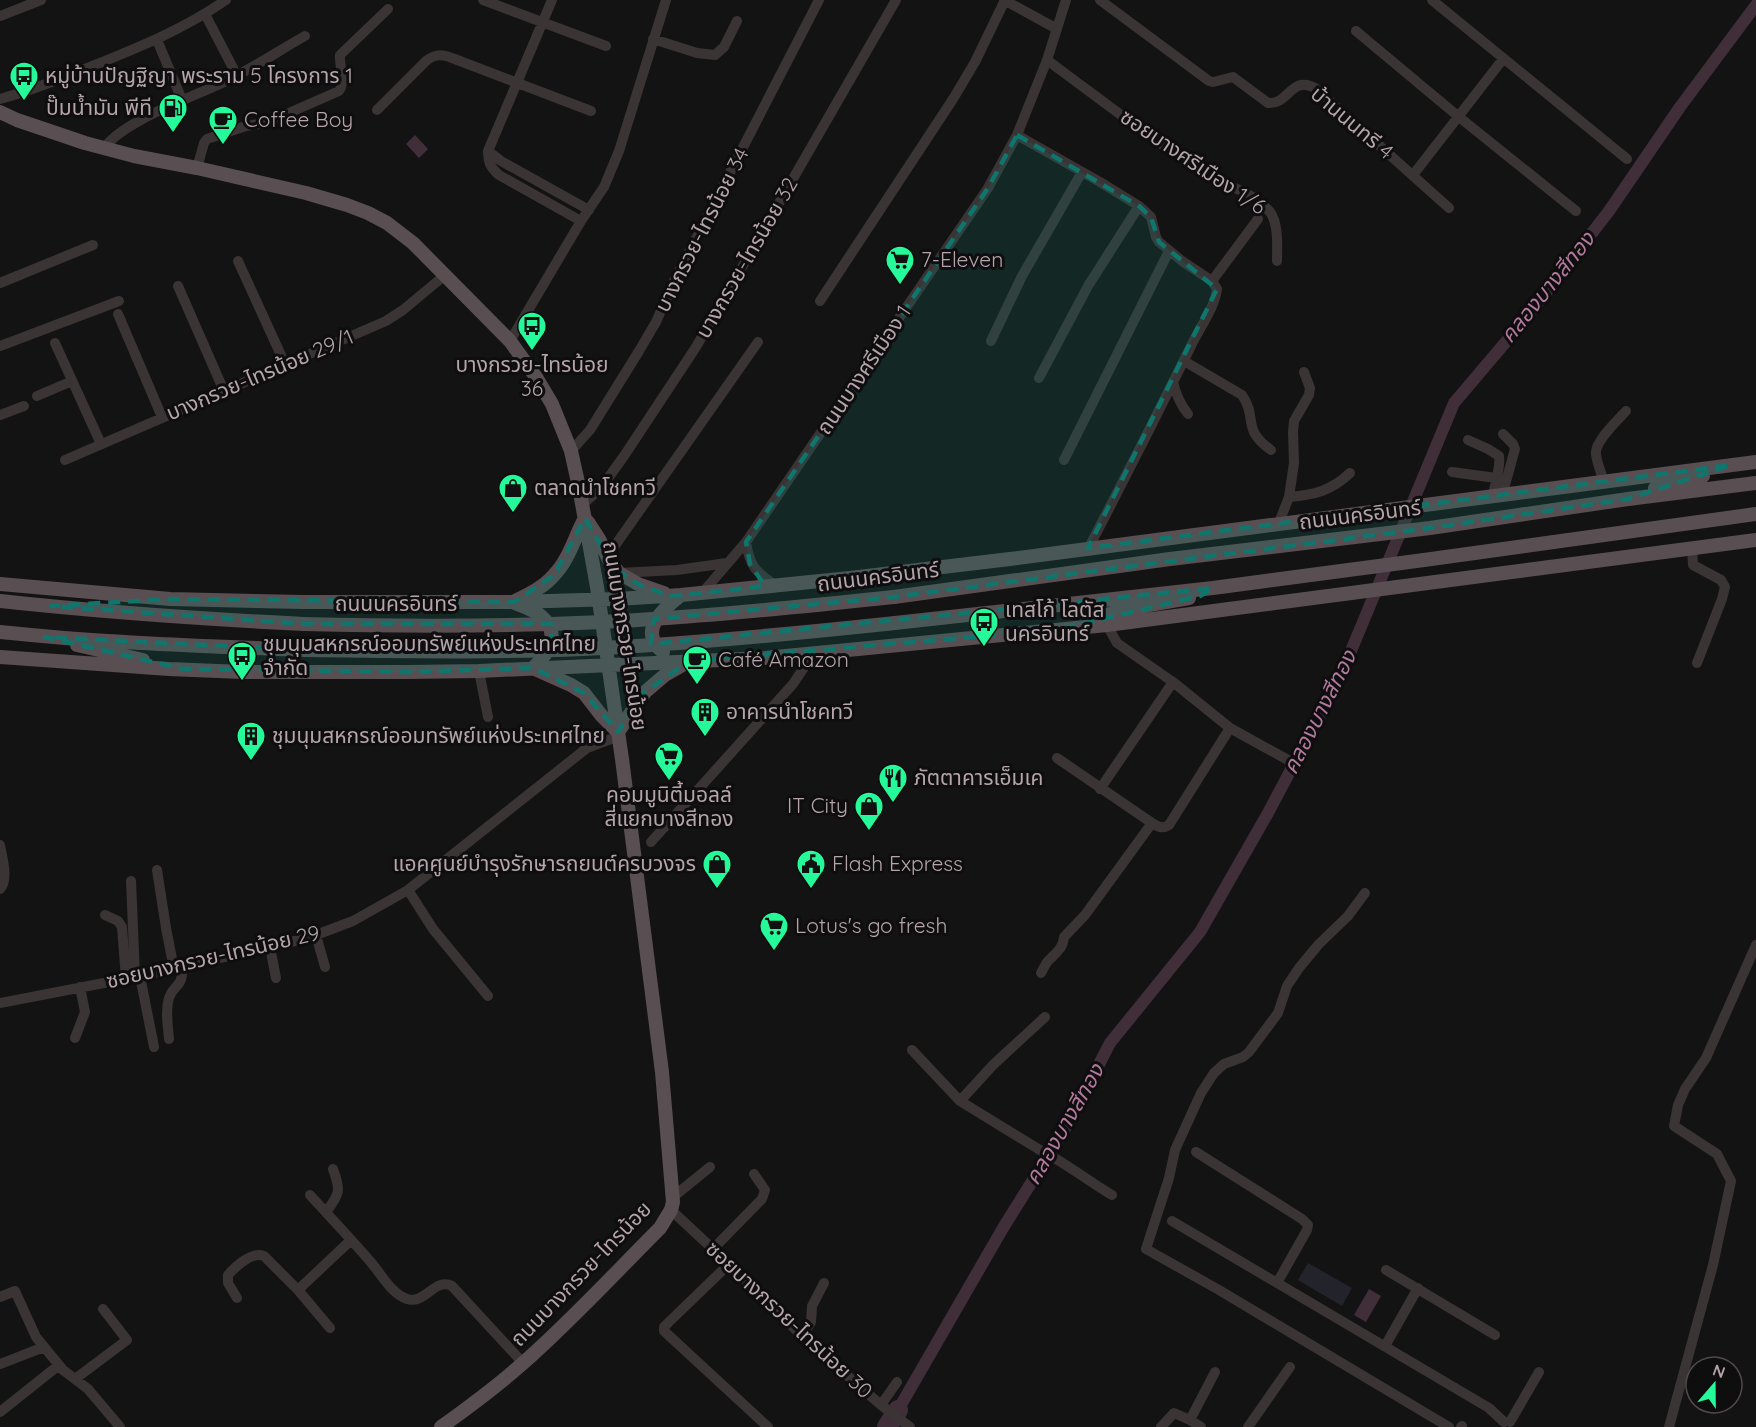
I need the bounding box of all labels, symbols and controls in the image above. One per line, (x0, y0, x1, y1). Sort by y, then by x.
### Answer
bus stop icon: หมู่บ้านปัญฐิญา พระราม 5 โครงการ 1 (8, 60, 40, 102)
place label: หมู่บ้านปัญฐิญา พระราม 5 โครงการ 1 (45, 62, 353, 89)
street label: บ้านนนทรี 4 (1306, 80, 1399, 164)
fuel station icon: ปั๊มน้ำมัน พีที (157, 92, 189, 134)
place label: ปั๊มน้ำมัน พีที (46, 93, 152, 120)
street label: ซอยบางศรีเมือง 1/6 (1116, 103, 1271, 220)
cafe icon: Coffee Boy (207, 104, 239, 146)
place label: Coffee Boy (244, 106, 353, 132)
street label: บางกรวย-ไทรน้อย 34 (648, 143, 754, 316)
street label: บางกรวย-ไทรน้อย 32 (689, 172, 803, 343)
water label: คลองบางสีทอง (1494, 225, 1601, 348)
supermarket icon: 7-Eleven (884, 244, 916, 286)
place label: 7-Eleven (921, 246, 1003, 272)
street label: ถนนบางศรีเมือง 1 (810, 300, 916, 439)
bus stop icon: บางกรวย-ไทรน้อย 36 (516, 310, 548, 352)
street label: บางกรวย-ไทรน้อย 29/1 (162, 323, 357, 425)
place label: บางกรวย-ไทรน้อย 36 (455, 351, 609, 401)
shop icon: ตลาดนำโชคทวี (497, 472, 529, 514)
place label: ตลาดนำโชคทวี (534, 474, 656, 500)
street label: ถนนนครอินทร์ (1298, 494, 1423, 534)
street label: ถนนบางกรวย-ไทรน้อย (598, 539, 654, 732)
street label: ถนนนครอินทร์ (816, 556, 941, 596)
street label: ถนนนครอินทร์ (335, 590, 458, 616)
place label: เทสโก้ โลตัส นครอินทร์ (1005, 596, 1104, 646)
bus stop icon: เทสโก้ โลตัส นครอินทร์ (968, 606, 1000, 648)
place label: ชุมนุมสหกรณ์ออมทรัพย์แห่งประเทศไทย จำกัด (263, 630, 596, 680)
bus stop icon: ชุมนุมสหกรณ์ออมทรัพย์แห่งประเทศไทย จำกัด (226, 640, 258, 682)
cafe icon: Café Amazon (681, 644, 713, 686)
water label: คลองบางสีทอง (1276, 644, 1363, 778)
place label: Café Amazon (718, 646, 849, 672)
building icon: อาคารนำโชคทวี (689, 696, 721, 738)
place label: อาคารนำโชคทวี (726, 698, 853, 724)
building icon: ชุมนุมสหกรณ์ออมทรัพย์แห่งประเทศไทย (235, 720, 267, 762)
place label: ชุมนุมสหกรณ์ออมทรัพย์แห่งประเทศไทย (272, 722, 605, 749)
supermarket icon: คอมมูนิตี้มอลล์ สี่แยกบางสีทอง (653, 740, 685, 782)
restaurant icon: ภัตตาคารเอ็มเค (877, 762, 909, 804)
place label: ภัตตาคารเอ็มเค (914, 764, 1043, 790)
place label: คอมมูนิตี้มอลล์ สี่แยกบางสีทอง (604, 780, 734, 831)
shop icon: IT City (853, 790, 885, 832)
place label: IT City (787, 792, 848, 818)
shop icon: แอคศูนย์บำรุงรักษารถยนต์ครบวงจร (701, 848, 733, 890)
public building icon: Flash Express (795, 848, 827, 890)
place label: แอคศูนย์บำรุงรักษารถยนต์ครบวงจร (393, 850, 696, 877)
place label: Flash Express (832, 850, 963, 876)
supermarket icon: Lotus's go fresh (758, 910, 790, 952)
place label: Lotus's go fresh (795, 912, 947, 938)
street label: ซอยบางกรวย-ไทรน้อย 29 (103, 919, 322, 993)
water label: คลองบางสีทอง (1018, 1058, 1110, 1189)
street label: ถนนบางกรวย-ไทรน้อย (504, 1195, 656, 1351)
street label: ซอยบางกรวย-ไทรน้อย 30 (701, 1235, 878, 1403)
north arrow (1684, 1355, 1744, 1415)
text: N (1710, 1359, 1728, 1382)

